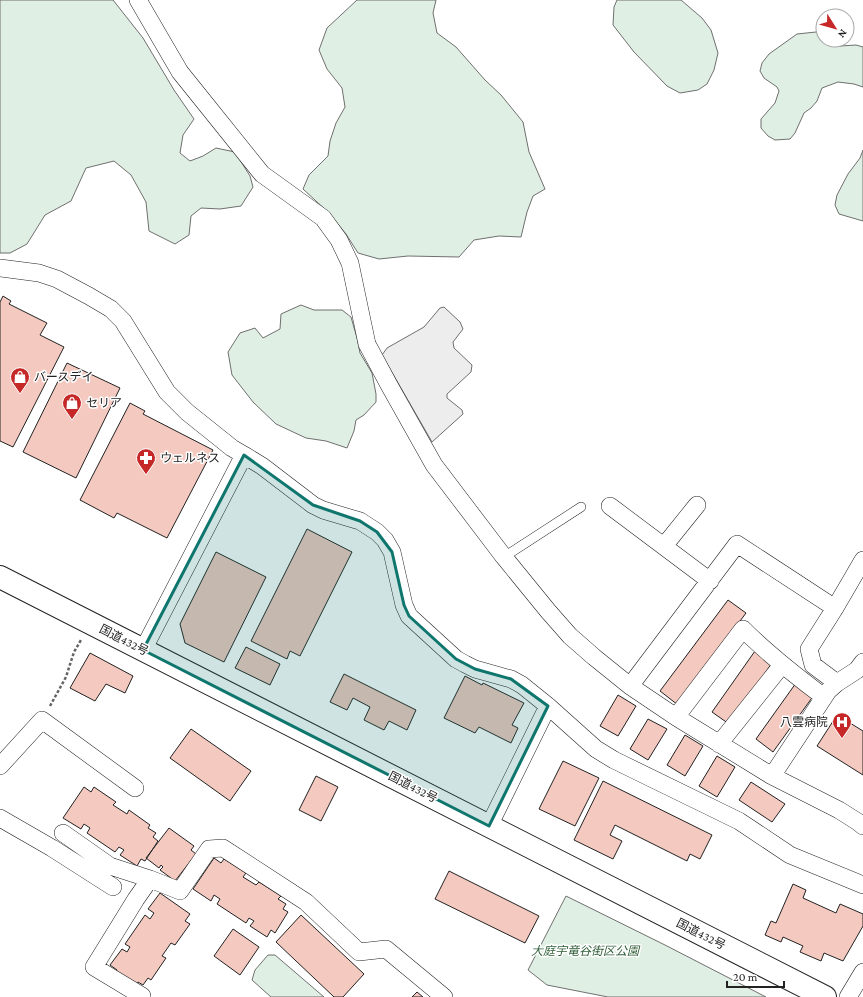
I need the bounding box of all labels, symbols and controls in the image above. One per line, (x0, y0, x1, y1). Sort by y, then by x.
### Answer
north arrow (815, 8, 855, 48)
text: N (836, 27, 850, 41)
shop icon: バースデイ (9, 366, 31, 394)
place label: バースデイ (34, 370, 93, 384)
shop icon: セリア (61, 392, 83, 420)
place label: セリア (86, 396, 122, 410)
pharmacy icon: ウェルネス (135, 447, 157, 475)
place label: ウェルネス (160, 451, 220, 465)
street label: 国道432号 (97, 622, 151, 658)
hospital icon: 八雲病院 (831, 711, 853, 739)
place label: 八雲病院 (780, 715, 828, 729)
street label: 国道432号 (386, 769, 440, 805)
street label: 国道432号 (674, 916, 728, 952)
park label: 大庭宇竜谷街区公園 (531, 944, 641, 958)
scale bar (727, 963, 784, 989)
text: 20 m (733, 970, 758, 984)

